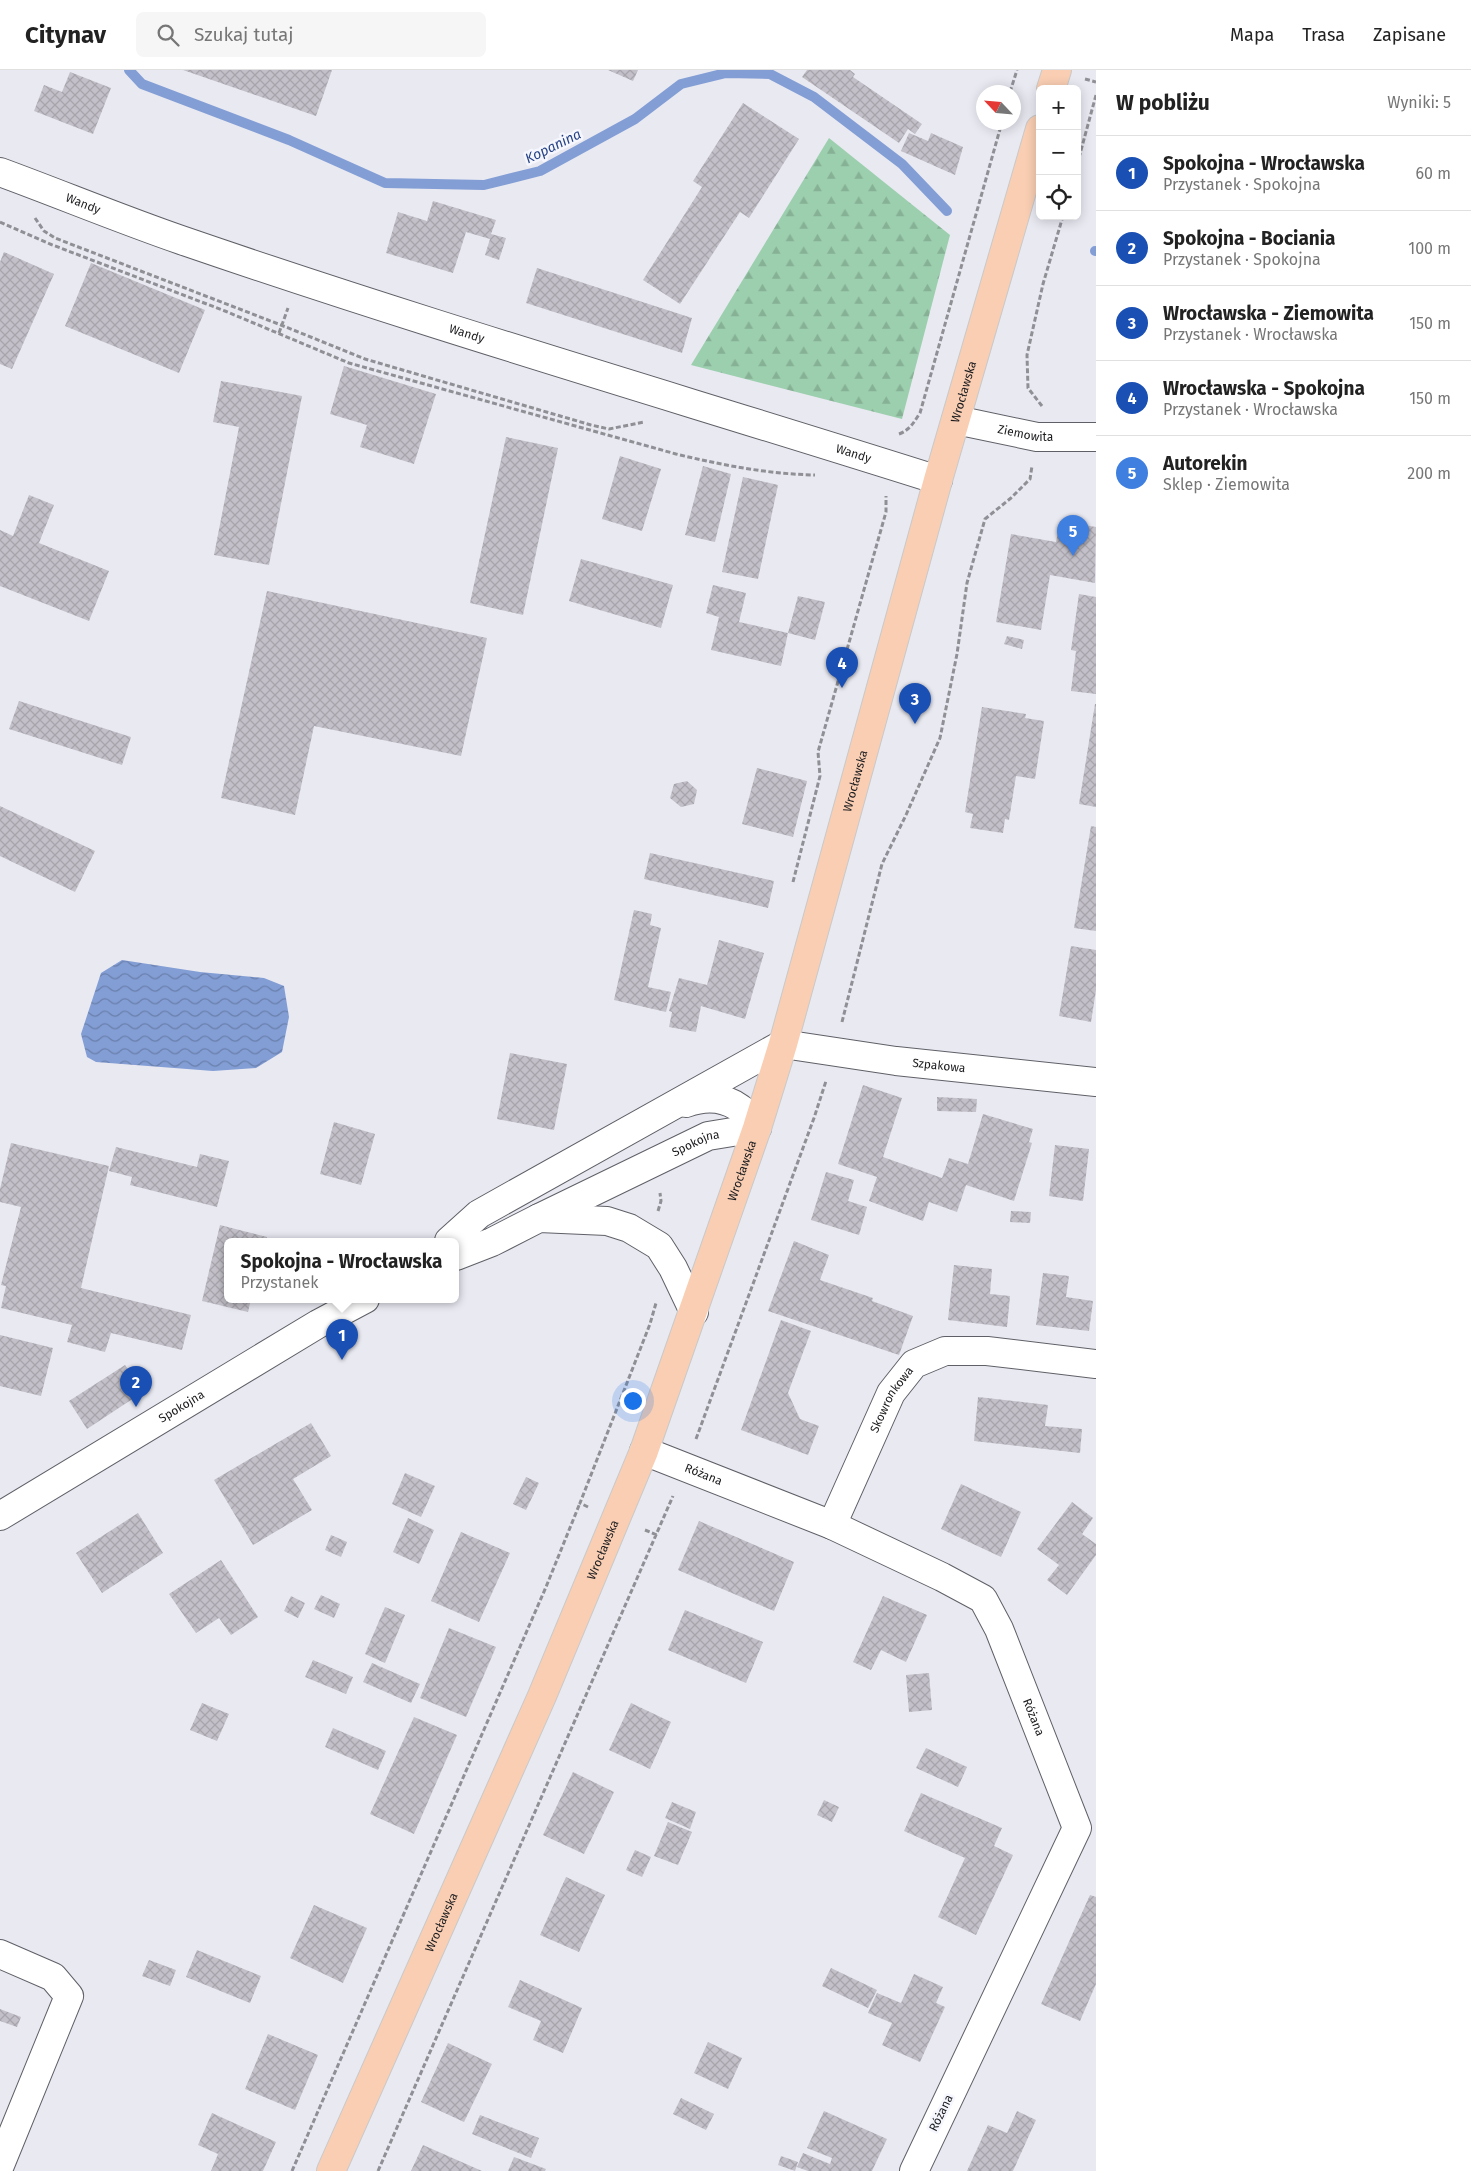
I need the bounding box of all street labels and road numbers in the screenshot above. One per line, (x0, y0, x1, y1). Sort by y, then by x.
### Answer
street label: Wandy (64, 191, 103, 217)
street label: Wandy (447, 321, 486, 346)
street label: Wrocławska (948, 359, 979, 424)
street label: Ziemowita (997, 422, 1053, 444)
street label: Wandy (834, 441, 873, 466)
street label: Wrocławska (840, 749, 870, 814)
street label: Szpakowa (912, 1056, 966, 1075)
street label: Spokojna (670, 1127, 720, 1159)
street label: Wrocławska (725, 1138, 759, 1203)
street label: Skowronkowa (867, 1364, 916, 1435)
street label: Spokojna (156, 1387, 207, 1426)
street label: Różana (683, 1461, 724, 1488)
street label: Wrocławska (584, 1518, 622, 1582)
street label: Różana (1020, 1696, 1047, 1738)
street label: Wrocławska (422, 1891, 461, 1954)
street label: Różana (926, 2092, 956, 2134)

